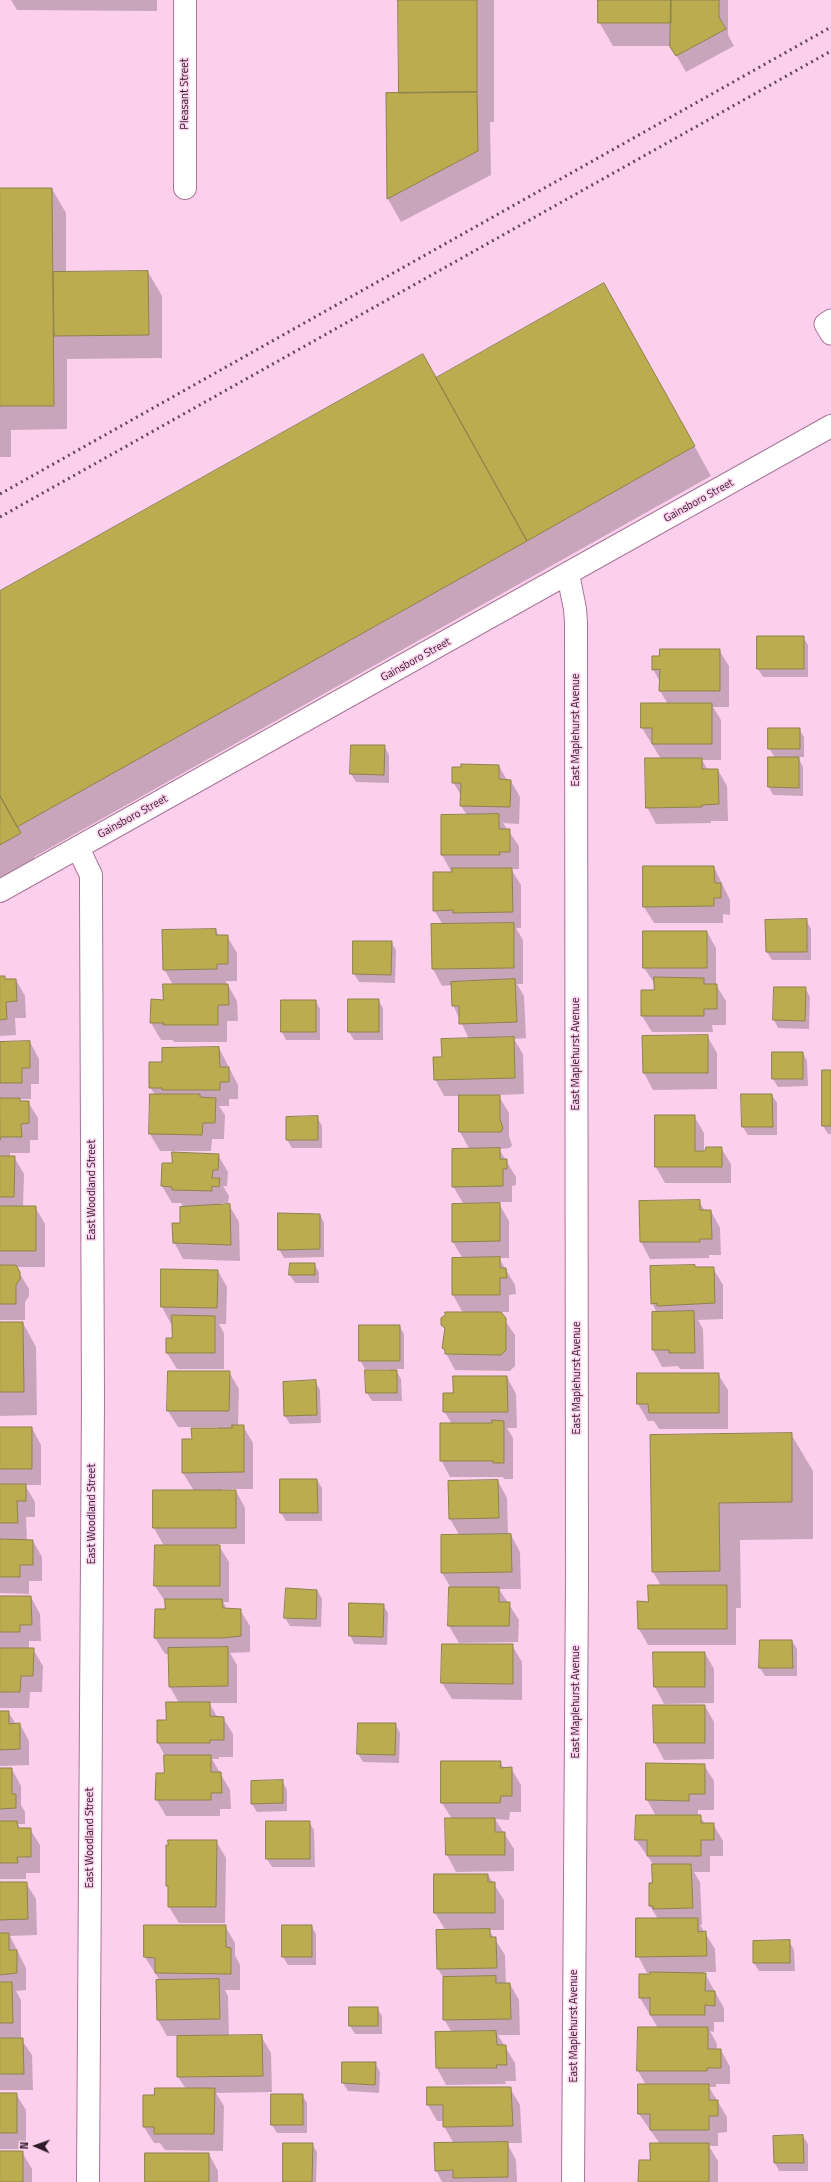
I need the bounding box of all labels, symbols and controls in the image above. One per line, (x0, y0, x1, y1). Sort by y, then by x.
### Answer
street label: Pleasant Street (178, 58, 192, 130)
street label: Gainsboro Street (662, 476, 736, 526)
street label: Gainsboro Street (379, 635, 453, 685)
street label: East Maplehurst Avenue (569, 674, 583, 786)
street label: Gainsboro Street (96, 792, 170, 842)
street label: East Maplehurst Avenue (569, 998, 583, 1110)
street label: East Woodland Street (85, 1140, 99, 1240)
street label: East Maplehurst Avenue (570, 1322, 584, 1434)
street label: East Woodland Street (85, 1464, 99, 1564)
street label: East Maplehurst Avenue (569, 1646, 583, 1758)
street label: East Woodland Street (83, 1788, 97, 1888)
street label: East Maplehurst Avenue (567, 1970, 581, 2082)
north arrow (16, 2126, 56, 2166)
text: N (16, 2141, 32, 2150)

